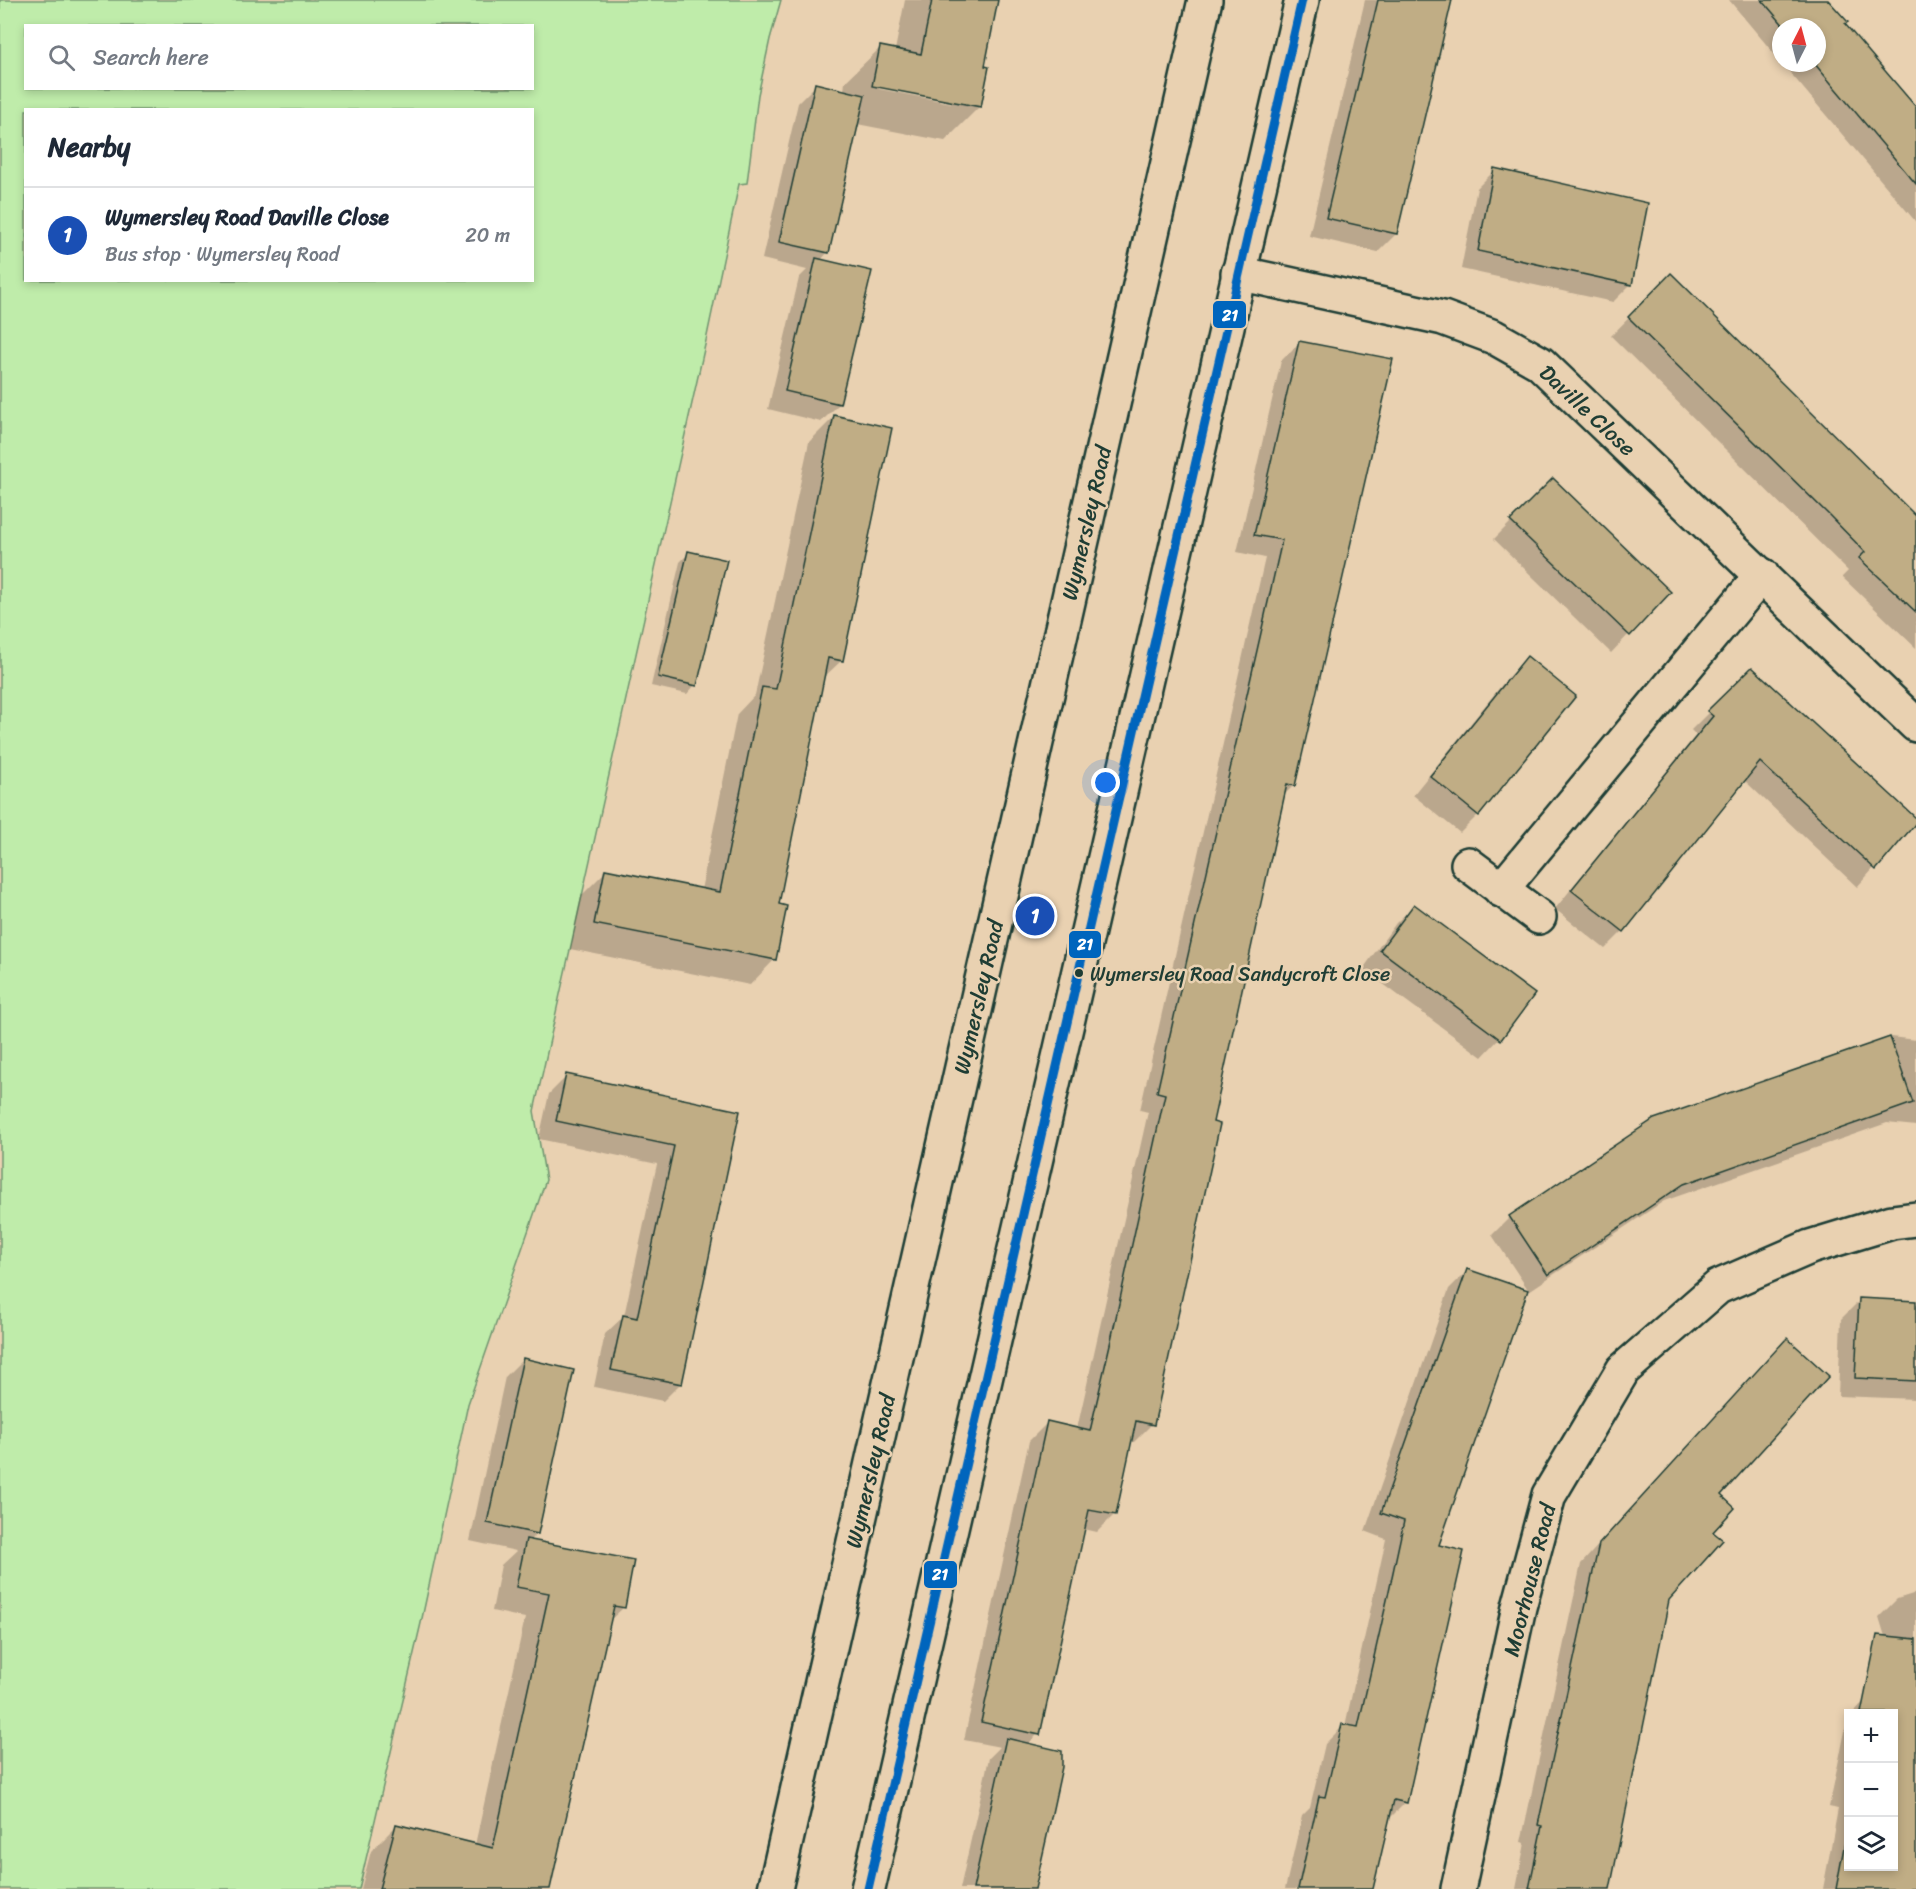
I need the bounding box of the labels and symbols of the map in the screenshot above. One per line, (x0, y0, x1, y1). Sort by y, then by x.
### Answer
north arrow (1772, 18, 1826, 72)
line badge: 21 (1212, 300, 1247, 329)
text: 21 (1221, 301, 1238, 330)
street label: Daville Close (1530, 355, 1646, 466)
street label: Wymersley Road (1050, 441, 1123, 604)
your location (1091, 768, 1120, 797)
pin: 1 (1016, 894, 1054, 938)
street label: Wymersley Road (942, 915, 1015, 1078)
line badge: 21 (1068, 930, 1102, 959)
text: 21 (1076, 930, 1093, 959)
place label: Wymersley Road Sandycroft Close (1090, 957, 1390, 992)
marker: Wymersley Road Sandycroft Close (1073, 967, 1085, 979)
street label: Wymersley Road (834, 1389, 907, 1552)
street label: Moorhouse Road (1492, 1498, 1568, 1661)
line badge: 21 (923, 1560, 958, 1589)
text: 21 (931, 1560, 948, 1589)

